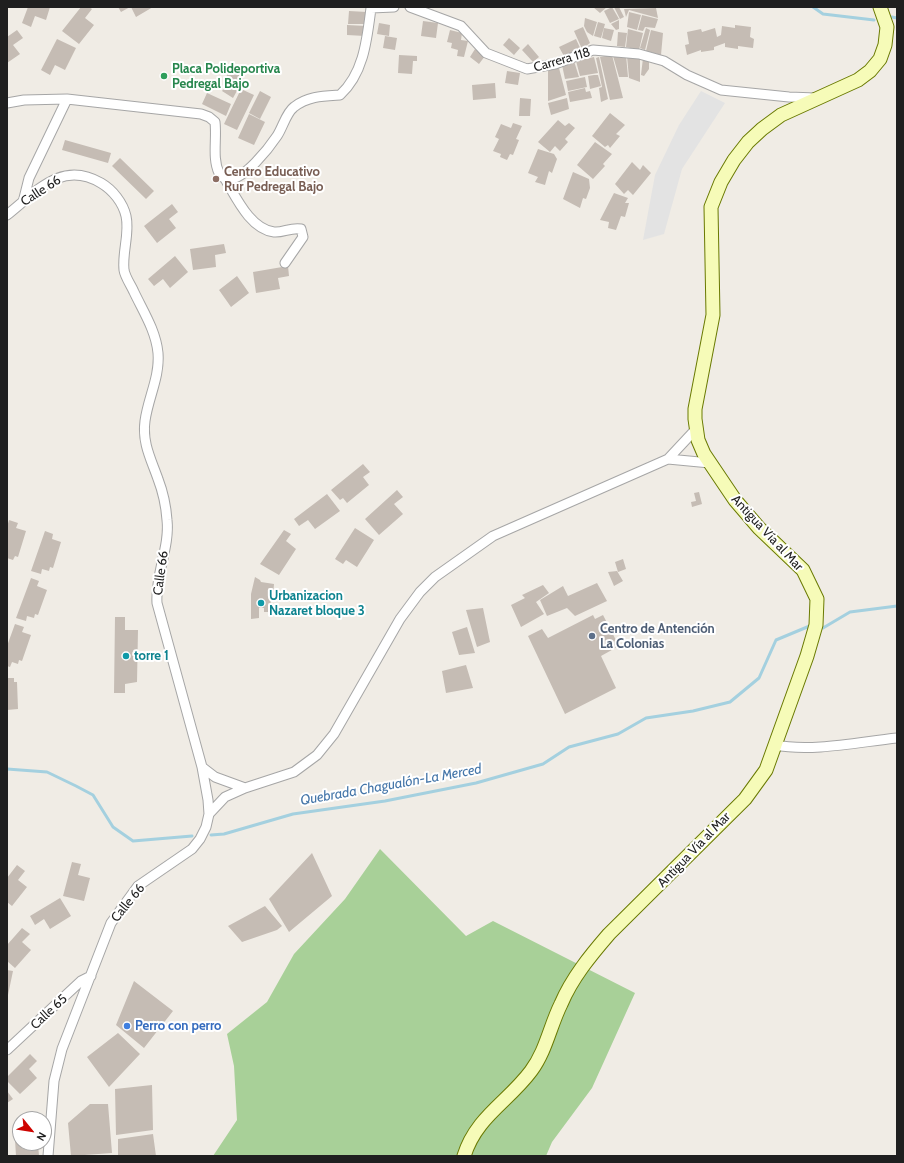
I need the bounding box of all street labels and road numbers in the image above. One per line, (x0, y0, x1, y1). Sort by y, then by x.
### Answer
street label: Carrera 118 (532, 44, 592, 76)
street label: Calle 66 (18, 172, 64, 210)
street label: Antigua Vía al Mar (728, 492, 806, 574)
street label: Calle 66 (150, 550, 172, 596)
street label: Antigua Vía al Mar (654, 809, 734, 891)
street label: Calle 66 (108, 881, 148, 925)
street label: Calle 65 (27, 991, 71, 1033)

